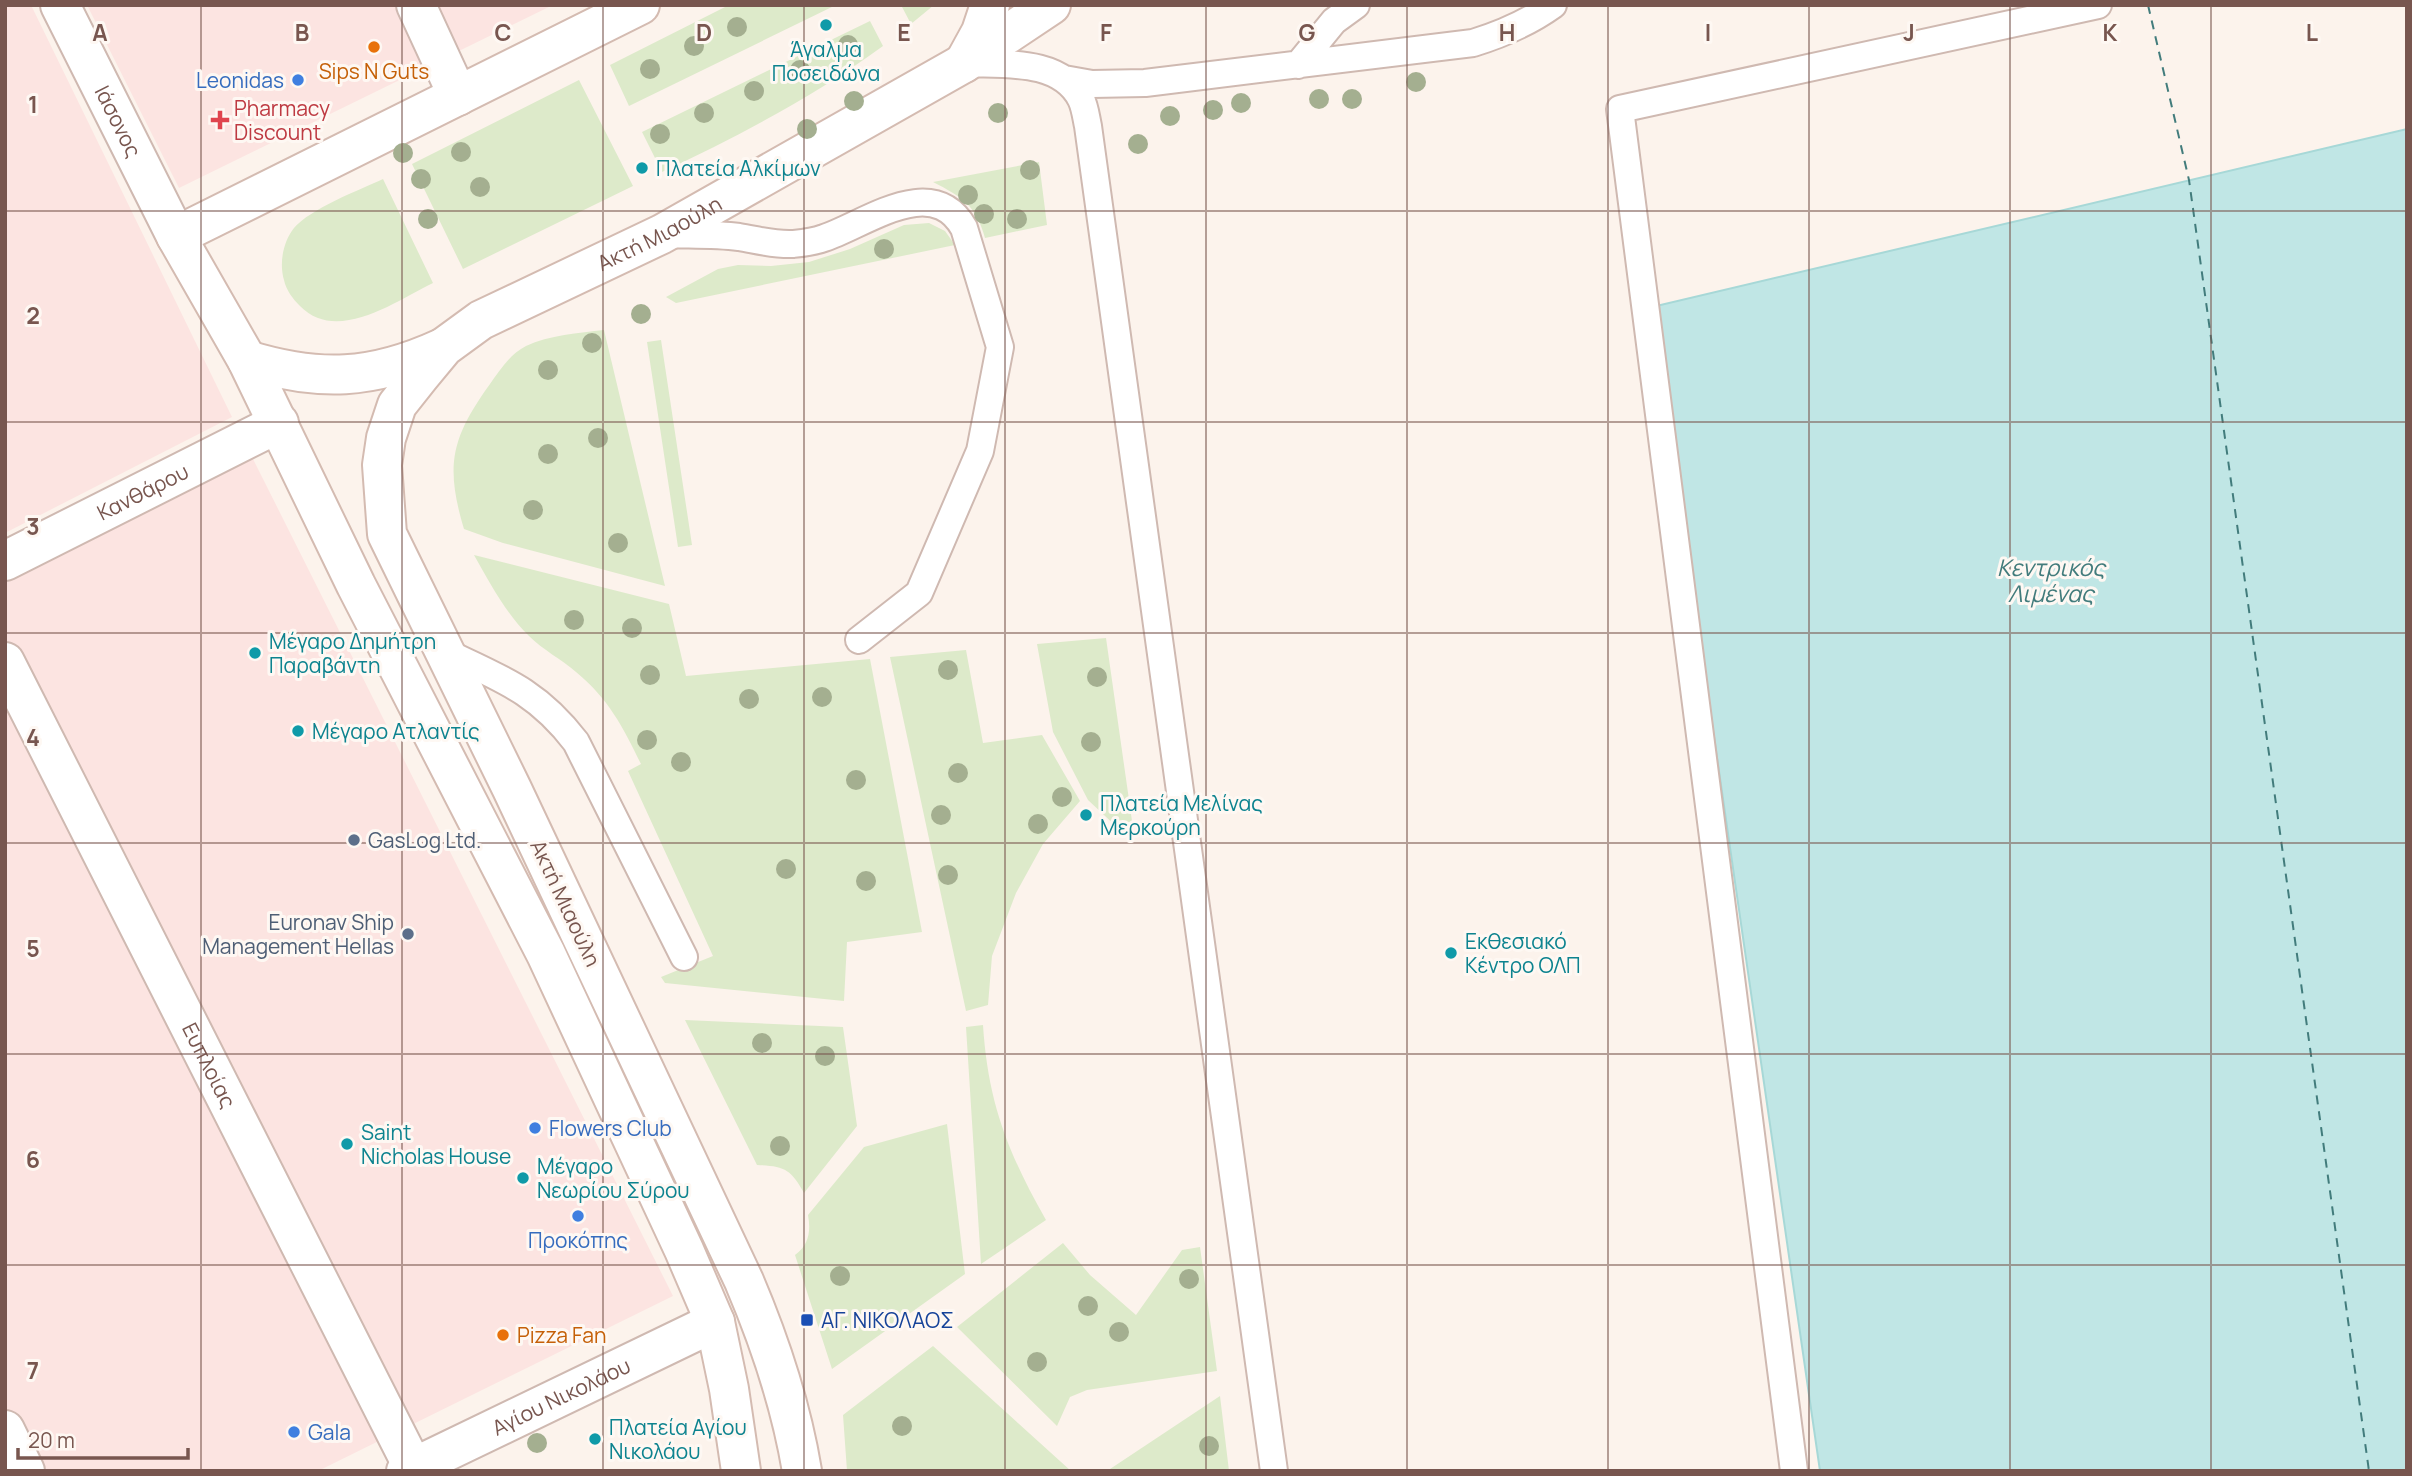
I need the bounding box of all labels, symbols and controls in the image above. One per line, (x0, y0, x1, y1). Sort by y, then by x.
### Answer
text: A (92, 16, 108, 48)
text: B (295, 16, 309, 48)
text: C (495, 16, 512, 48)
text: D (696, 16, 712, 48)
text: E (897, 16, 911, 48)
text: F (1100, 16, 1112, 48)
text: G (1299, 16, 1316, 48)
text: H (1499, 16, 1515, 48)
text: I (1705, 16, 1711, 48)
text: J (1903, 16, 1915, 48)
text: K (2103, 16, 2118, 48)
text: L (2306, 16, 2318, 48)
marker: Άγαλμα Ποσειδώνα (818, 17, 834, 33)
place label: Άγαλμα Ποσειδώνα (772, 35, 880, 87)
marker: Sips N Guts (366, 39, 382, 55)
place label: Sips N Guts (319, 57, 429, 85)
place label: Leonidas (196, 66, 284, 94)
marker: Leonidas (290, 72, 306, 88)
street label: Ιάσονος (89, 81, 148, 162)
text: 1 (28, 88, 38, 120)
place label: Pharmacy Discount (234, 94, 330, 146)
marker: Pharmacy Discount (212, 112, 228, 128)
place label: Πλατεία Αλκίμων (656, 154, 821, 182)
marker: Πλατεία Αλκίμων (634, 160, 650, 176)
street label: Ακτή Μιαούλη (592, 189, 727, 277)
text: 2 (26, 299, 40, 331)
street label: Κανθάρου (92, 457, 193, 526)
text: 3 (26, 510, 40, 542)
water label: Κεντρικός Λιμένας (1997, 551, 2107, 609)
place label: Μέγαρο Δημήτρη Παραβάντη (269, 627, 436, 679)
marker: Μέγαρο Δημήτρη Παραβάντη (247, 645, 263, 661)
place label: Μέγαρο Ατλαντίς (312, 717, 480, 745)
text: 4 (26, 721, 40, 753)
marker: Μέγαρο Ατλαντίς (290, 723, 306, 739)
place label: Πλατεία Μελίνας Μερκούρη (1100, 789, 1263, 841)
marker: Πλατεία Μελίνας Μερκούρη (1078, 807, 1094, 823)
place label: GasLog Ltd. (368, 826, 481, 854)
marker: GasLog Ltd. (346, 832, 362, 848)
street label: Ακτή Μιαούλη (524, 835, 608, 971)
place label: Euronav Ship Management Hellas (202, 908, 394, 960)
marker: Euronav Ship Management Hellas (400, 926, 416, 942)
place label: Εκθεσιακό Κέντρο ΟΛΠ (1465, 927, 1581, 979)
text: 5 (26, 932, 40, 964)
marker: Εκθεσιακό Κέντρο ΟΛΠ (1443, 945, 1459, 961)
street label: Ευπλοίας (176, 1018, 243, 1113)
place label: Flowers Club (549, 1114, 672, 1142)
place label: Saint Nicholas House (361, 1118, 511, 1170)
marker: Flowers Club (527, 1120, 543, 1136)
marker: Saint Nicholas House (339, 1136, 355, 1152)
text: 6 (26, 1143, 40, 1175)
place label: Μέγαρο Νεωρίου Σύρου (537, 1152, 690, 1204)
marker: Μέγαρο Νεωρίου Σύρου (515, 1170, 531, 1186)
marker: Προκόπης (570, 1208, 586, 1224)
place label: Προκόπης (528, 1226, 628, 1254)
place label: ΑΓ. ΝΙΚΟΛΑΟΣ (821, 1306, 954, 1334)
marker: ΑΓ. ΝΙΚΟΛΑΟΣ (799, 1312, 815, 1328)
place label: Pizza Fan (517, 1321, 606, 1349)
marker: Pizza Fan (495, 1327, 511, 1343)
street label: Αγίου Νικολάου (487, 1351, 635, 1442)
text: 7 (27, 1354, 39, 1386)
place label: Πλατεία Αγίου Νικολάου (609, 1413, 747, 1465)
scale bar (18, 1416, 187, 1460)
place label: Gala (308, 1418, 351, 1446)
marker: Gala (286, 1424, 302, 1440)
text: 20 m (28, 1426, 75, 1454)
marker: Πλατεία Αγίου Νικολάου (587, 1431, 603, 1447)

